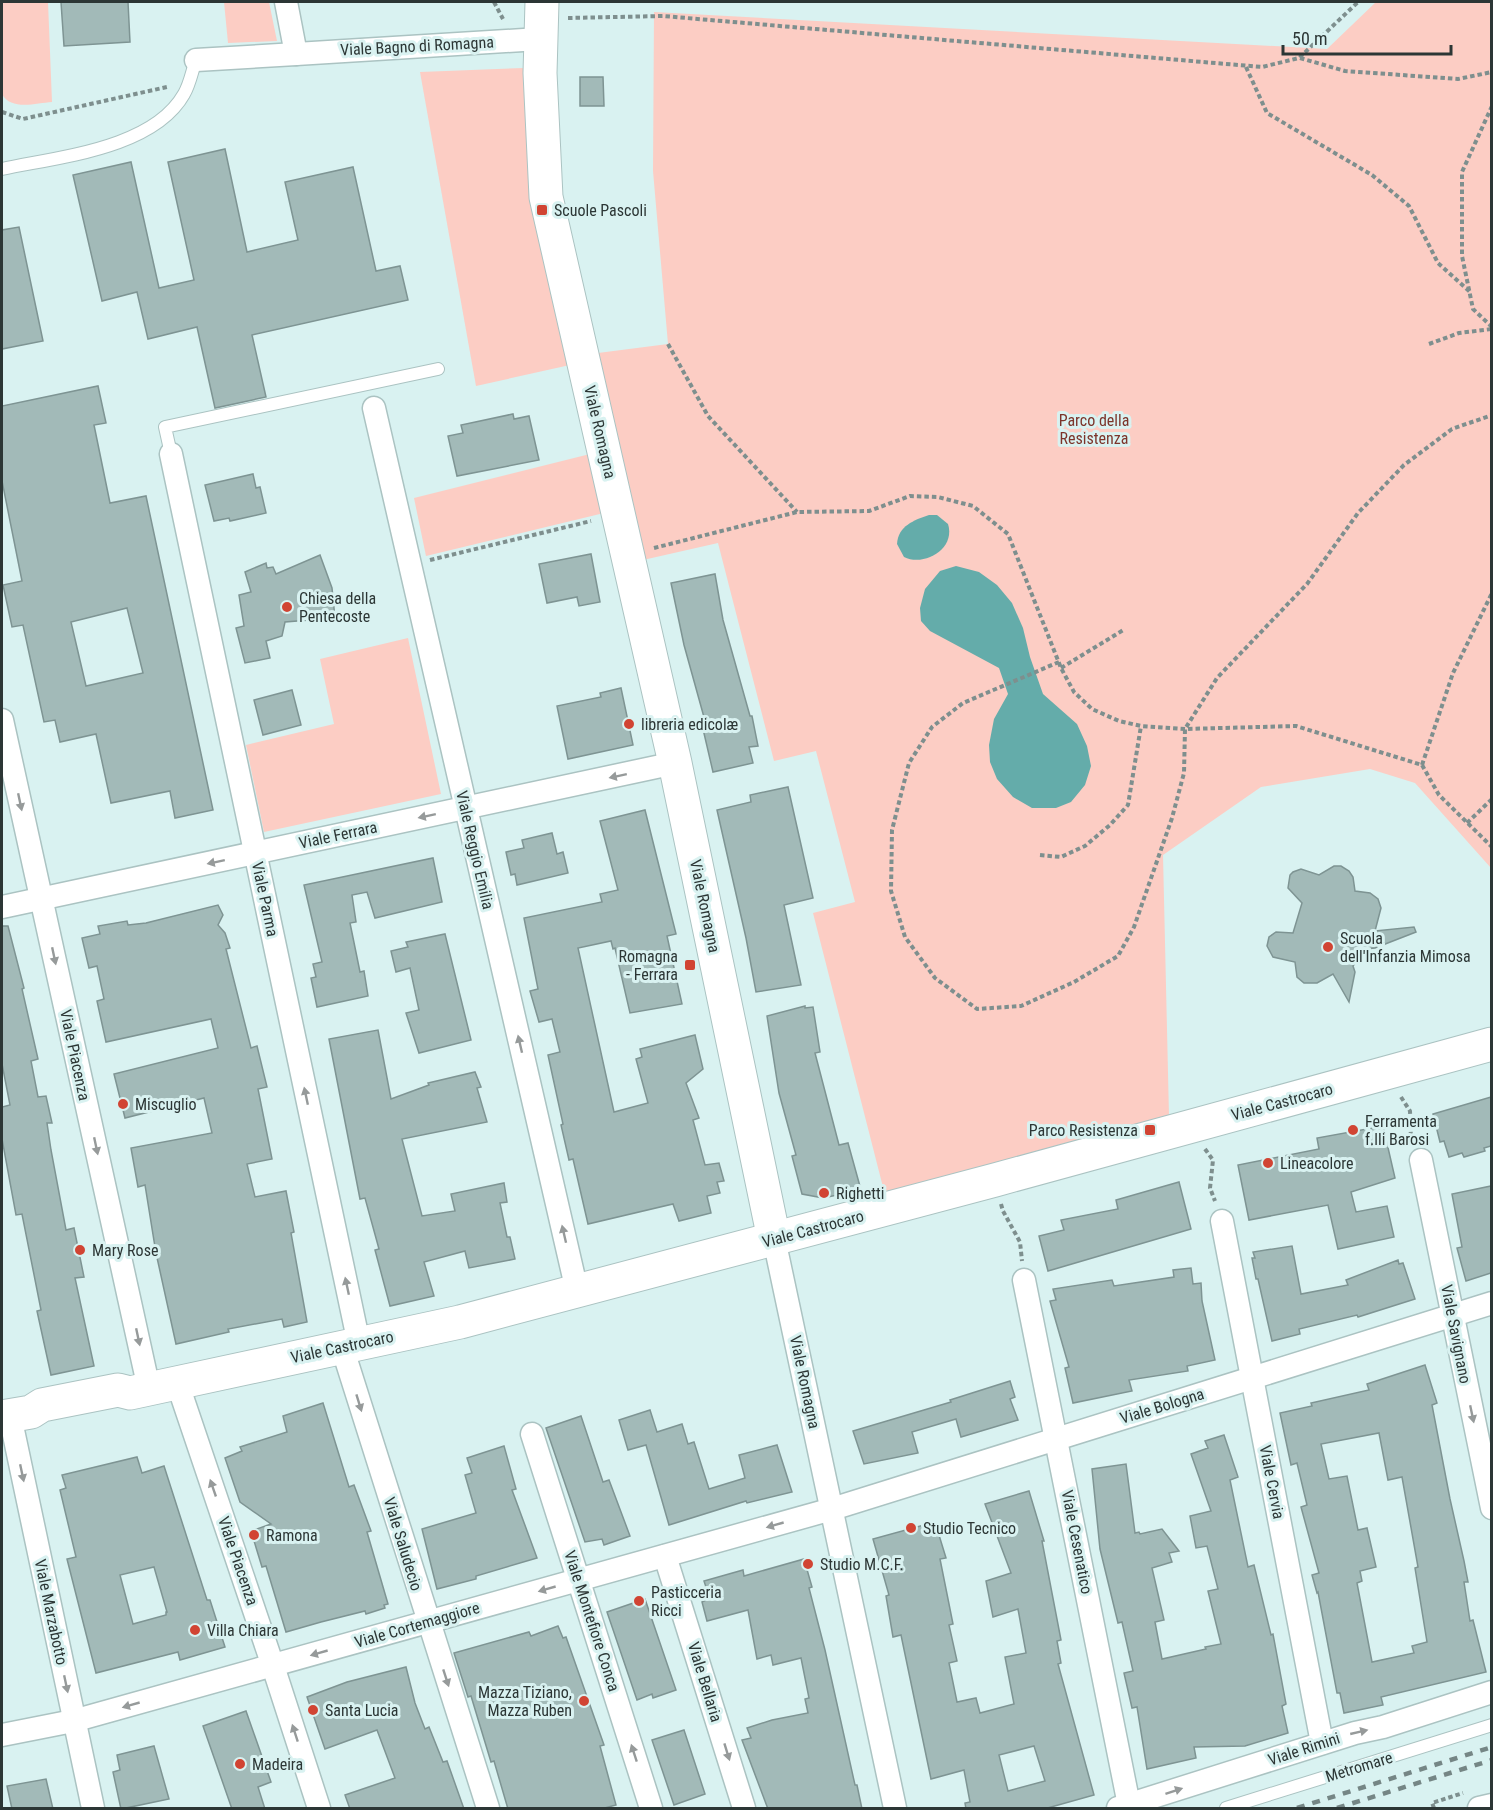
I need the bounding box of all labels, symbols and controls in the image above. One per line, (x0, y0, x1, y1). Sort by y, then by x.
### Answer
scale bar (1283, 18, 1451, 56)
text: 50 m (1292, 28, 1327, 49)
street label: Viale Bagno di Romagna (340, 32, 494, 60)
place label: Scuole Pascoli (554, 201, 647, 220)
marker: Scuole Pascoli (535, 203, 549, 217)
street label: Viale Romagna (580, 384, 620, 480)
park label: Parco della Resistenza (1059, 411, 1129, 448)
place label: Chiesa della Pentecoste (299, 589, 376, 626)
marker: Chiesa della Pentecoste (280, 600, 294, 614)
place label: libreria edicolæ (641, 715, 739, 734)
marker: libreria edicolæ (622, 717, 636, 731)
one-way arrow (608, 771, 627, 781)
street label: Viale Reggio Emilia (452, 789, 498, 911)
one-way arrow (15, 793, 25, 811)
one-way arrow (418, 812, 436, 822)
street label: Viale Ferrara (297, 817, 379, 853)
one-way arrow (207, 857, 225, 867)
street label: Viale Romagna (686, 858, 724, 954)
street label: Viale Parma (248, 860, 282, 938)
place label: Scuola dell'Infanzia Mimosa (1340, 929, 1471, 966)
marker: Scuola dell'Infanzia Mimosa (1321, 940, 1335, 954)
one-way arrow (49, 947, 59, 965)
place label: Romagna - Ferrara (618, 947, 678, 984)
marker: Romagna - Ferrara (683, 958, 697, 972)
street label: Viale Piacenza (56, 1008, 94, 1102)
one-way arrow (515, 1035, 525, 1054)
street label: Viale Castrocaro (1229, 1079, 1335, 1125)
one-way arrow (301, 1086, 311, 1105)
place label: Miscuglio (135, 1095, 196, 1114)
marker: Miscuglio (116, 1097, 130, 1111)
place label: Ferramenta f.lli Barosi (1365, 1112, 1437, 1149)
place label: Parco Resistenza (1029, 1121, 1138, 1140)
marker: Parco Resistenza (1143, 1123, 1157, 1137)
marker: Ferramenta f.lli Barosi (1346, 1123, 1360, 1137)
one-way arrow (91, 1137, 101, 1156)
place label: Lineacolore (1280, 1154, 1354, 1173)
marker: Lineacolore (1261, 1156, 1275, 1170)
place label: Righetti (836, 1184, 884, 1203)
marker: Righetti (817, 1186, 831, 1200)
street label: Viale Castrocaro (760, 1206, 866, 1252)
one-way arrow (559, 1225, 569, 1244)
place label: Mary Rose (92, 1241, 158, 1260)
marker: Mary Rose (73, 1243, 87, 1257)
one-way arrow (342, 1277, 351, 1296)
street label: Viale Savignano (1437, 1283, 1475, 1385)
street label: Viale Castrocaro (289, 1327, 395, 1367)
one-way arrow (133, 1328, 143, 1346)
street label: Viale Romagna (786, 1334, 824, 1430)
street label: Viale Bologna (1118, 1384, 1206, 1428)
one-way arrow (355, 1394, 364, 1412)
one-way arrow (1468, 1405, 1477, 1424)
street label: Viale Cervia (1256, 1443, 1288, 1521)
one-way arrow (18, 1464, 27, 1483)
one-way arrow (208, 1479, 217, 1497)
street label: Viale Cesenatico (1058, 1488, 1096, 1596)
street label: Viale Saludecio (380, 1495, 426, 1593)
street label: Viale Piacenza (214, 1514, 262, 1608)
place label: Studio Tecnico (923, 1519, 1016, 1538)
one-way arrow (766, 1521, 784, 1530)
marker: Studio Tecnico (904, 1521, 918, 1535)
place label: Ramona (266, 1526, 318, 1545)
marker: Ramona (247, 1528, 261, 1542)
street label: Viale Montefiore Conca (560, 1548, 624, 1694)
place label: Studio M.C.F. (820, 1555, 904, 1574)
street label: Viale Marzabotto (31, 1557, 71, 1667)
marker: Studio M.C.F. (801, 1557, 815, 1571)
place label: Pasticceria Ricci (651, 1583, 722, 1620)
one-way arrow (538, 1584, 556, 1594)
marker: Pasticceria Ricci (632, 1594, 646, 1608)
street label: Viale Cortemaggiore (352, 1598, 482, 1652)
place label: Villa Chiara (207, 1621, 279, 1640)
marker: Villa Chiara (188, 1623, 202, 1637)
street label: Viale Bellaria (684, 1640, 726, 1724)
one-way arrow (310, 1648, 328, 1658)
one-way arrow (442, 1669, 451, 1687)
one-way arrow (62, 1675, 71, 1694)
place label: Mazza Tiziano, Mazza Ruben (478, 1683, 572, 1720)
marker: Mazza Tiziano, Mazza Ruben (577, 1694, 591, 1708)
one-way arrow (122, 1701, 140, 1710)
place label: Santa Lucia (325, 1701, 399, 1720)
marker: Santa Lucia (306, 1703, 320, 1717)
one-way arrow (289, 1724, 299, 1742)
one-way arrow (1350, 1727, 1369, 1736)
street label: Viale Rimini (1266, 1728, 1342, 1770)
one-way arrow (722, 1743, 732, 1761)
one-way arrow (628, 1744, 638, 1762)
street label: Metromare (1323, 1748, 1395, 1786)
place label: Madeira (252, 1755, 303, 1774)
marker: Madeira (233, 1757, 247, 1771)
one-way arrow (1165, 1785, 1183, 1795)

